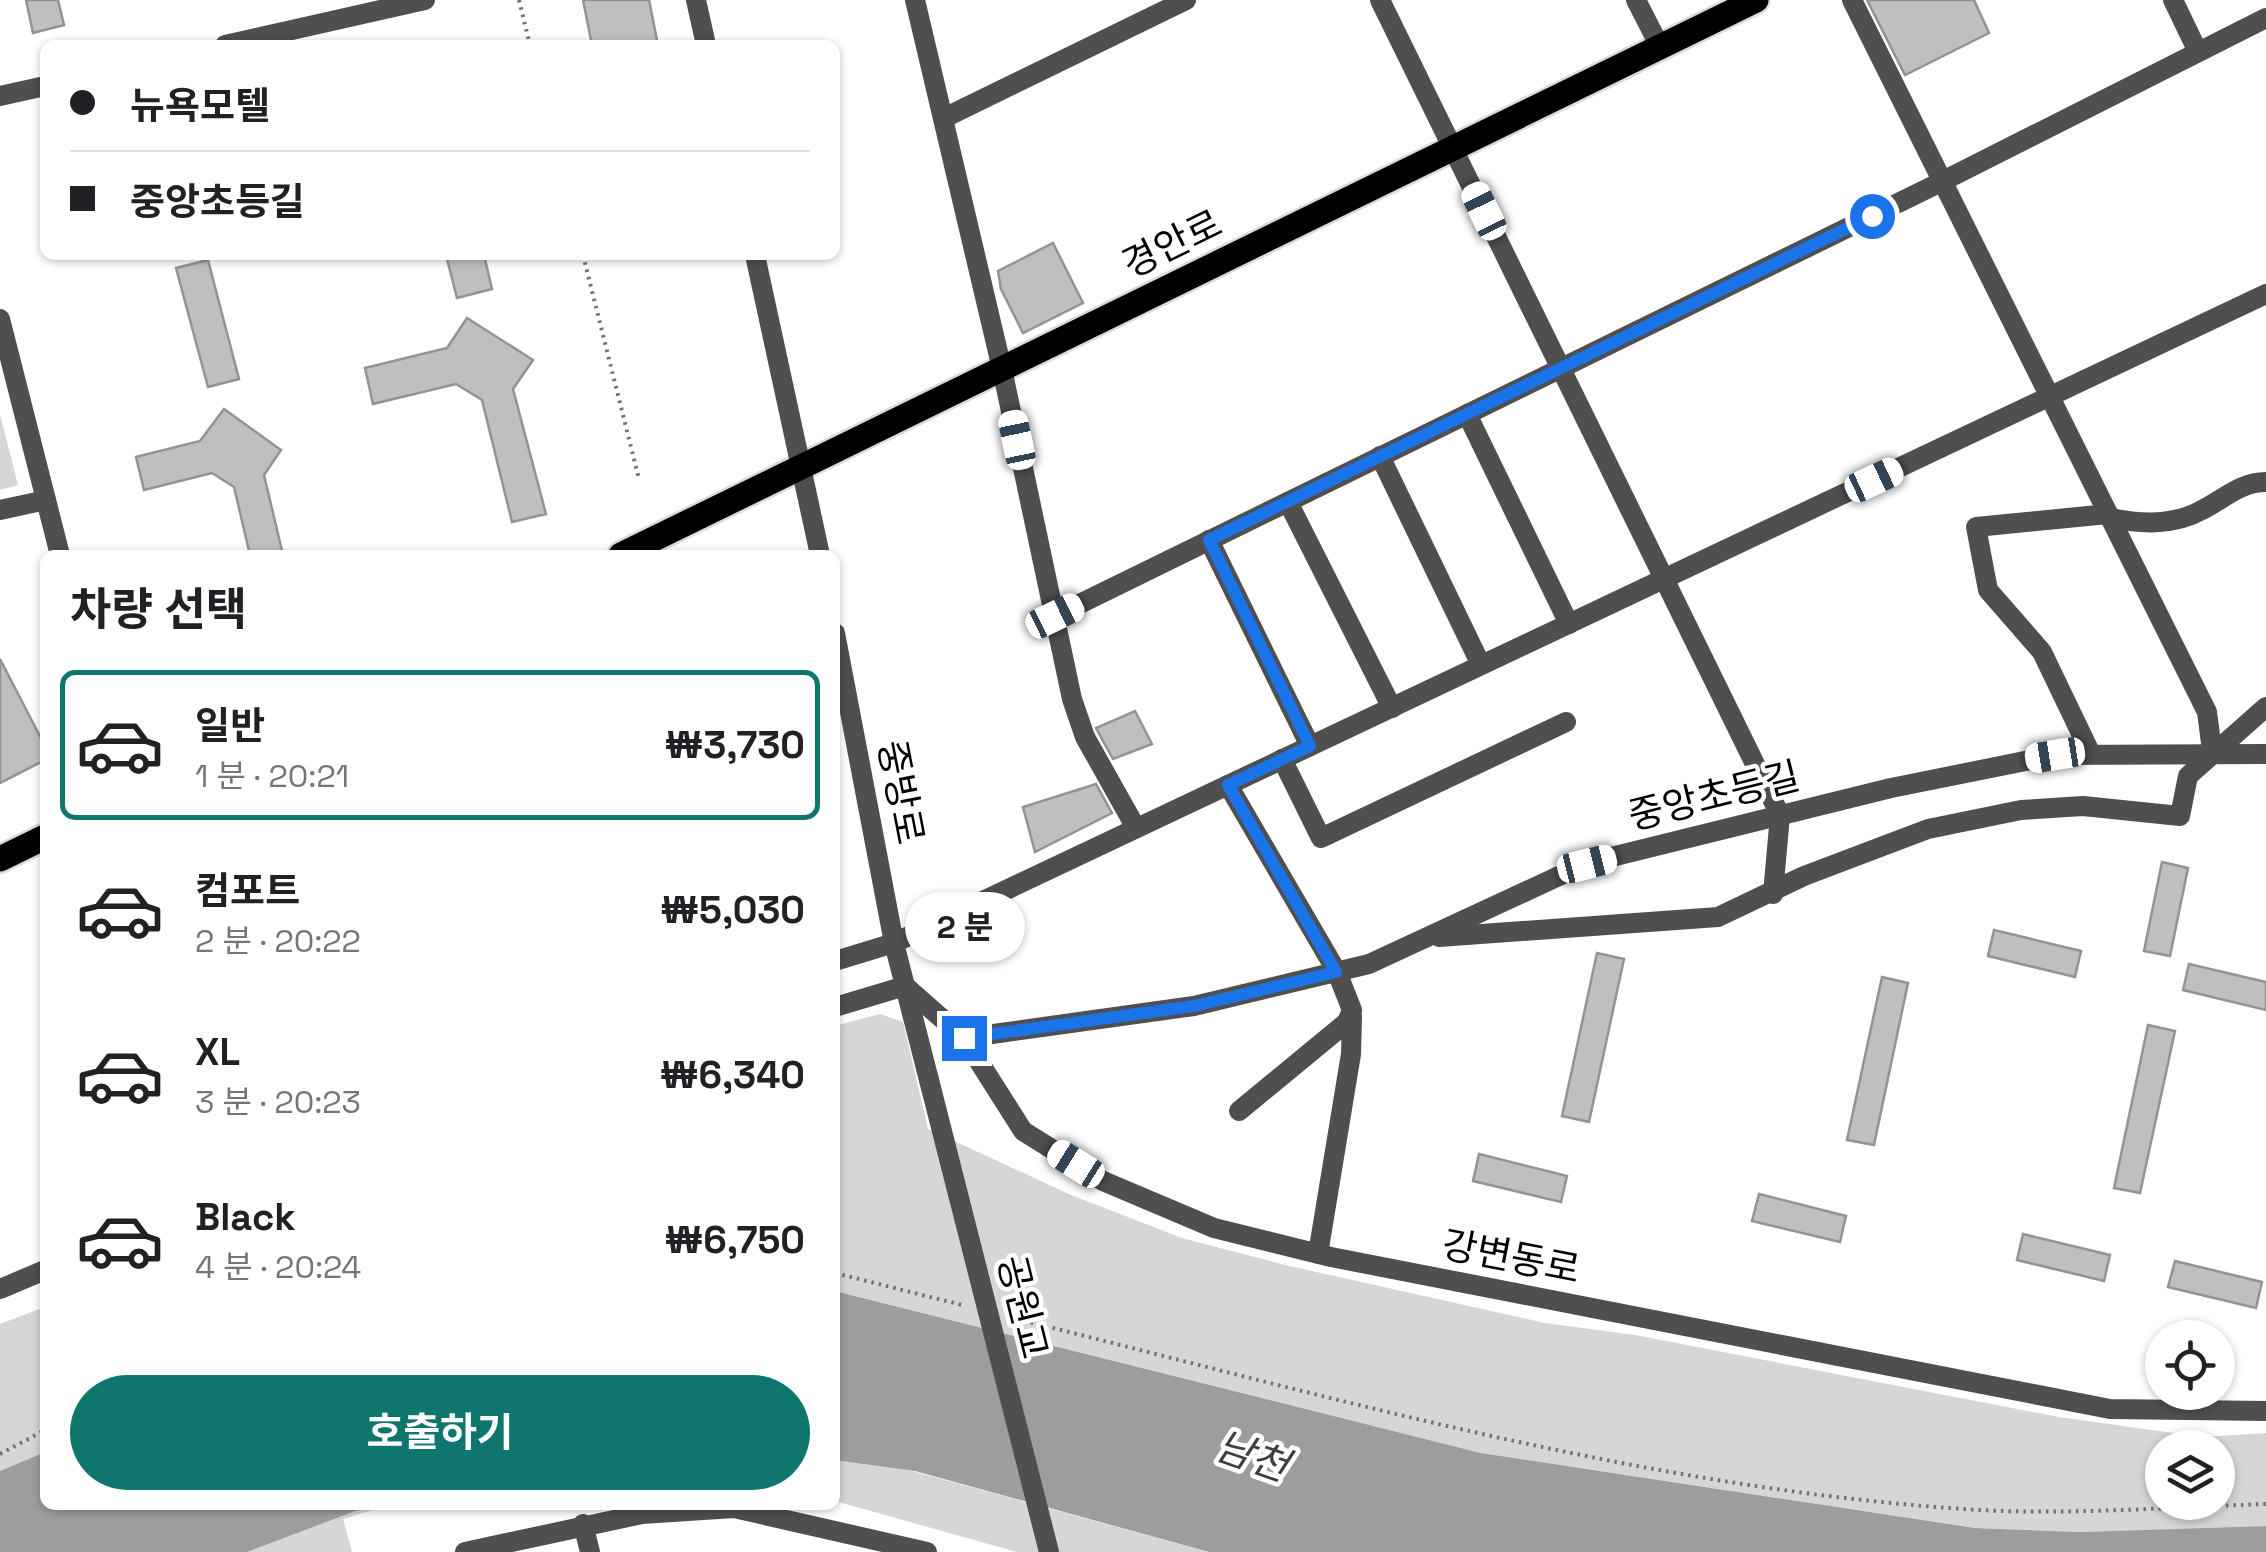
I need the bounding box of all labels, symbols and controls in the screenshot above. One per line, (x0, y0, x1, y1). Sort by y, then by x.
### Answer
text: 뉴욕모텔 (130, 82, 270, 130)
car (1457, 177, 1511, 245)
text: 중앙초등길 (130, 178, 305, 226)
route start (1850, 194, 1895, 239)
street label: 경안로 (1114, 199, 1230, 289)
car (996, 408, 1038, 472)
car (1840, 454, 1908, 506)
text: 차량 선택 (70, 581, 247, 638)
car (1021, 589, 1089, 643)
icon: car (75, 700, 165, 790)
text: 일반 (195, 702, 265, 750)
text: ₩3,730 (664, 721, 805, 769)
car (2023, 735, 2087, 775)
street label: 중방로 (867, 736, 935, 848)
street label: 중앙초등길 (1623, 752, 1805, 840)
text: 1 분 · 20:21 (195, 756, 349, 796)
car (1554, 842, 1620, 886)
icon: car (75, 865, 165, 955)
text: 컴포트 (195, 867, 300, 915)
text: ₩5,030 (660, 886, 805, 934)
callout: 2 분 (904, 893, 1024, 963)
text: 2 분 (937, 907, 993, 947)
text: 2 분 · 20:22 (195, 921, 361, 961)
route end (942, 1016, 987, 1061)
text: XL (195, 1028, 240, 1076)
icon: car (75, 1030, 165, 1120)
text: ₩6,340 (660, 1051, 805, 1099)
text: 3 분 · 20:23 (195, 1082, 361, 1122)
car (1043, 1135, 1109, 1193)
text: Black (195, 1193, 296, 1241)
icon: car (75, 1195, 165, 1285)
text: ₩6,750 (664, 1216, 805, 1264)
street label: 강변동로 (1438, 1220, 1584, 1294)
text: 4 분 · 20:24 (195, 1247, 361, 1287)
street label: 공원교 (987, 1250, 1059, 1364)
map controls (2145, 1320, 2235, 1520)
button: locate (2145, 1320, 2235, 1410)
button: 호출하기 (70, 1375, 810, 1490)
water label: 남천 (1209, 1420, 1299, 1494)
button: layers (2145, 1430, 2235, 1520)

